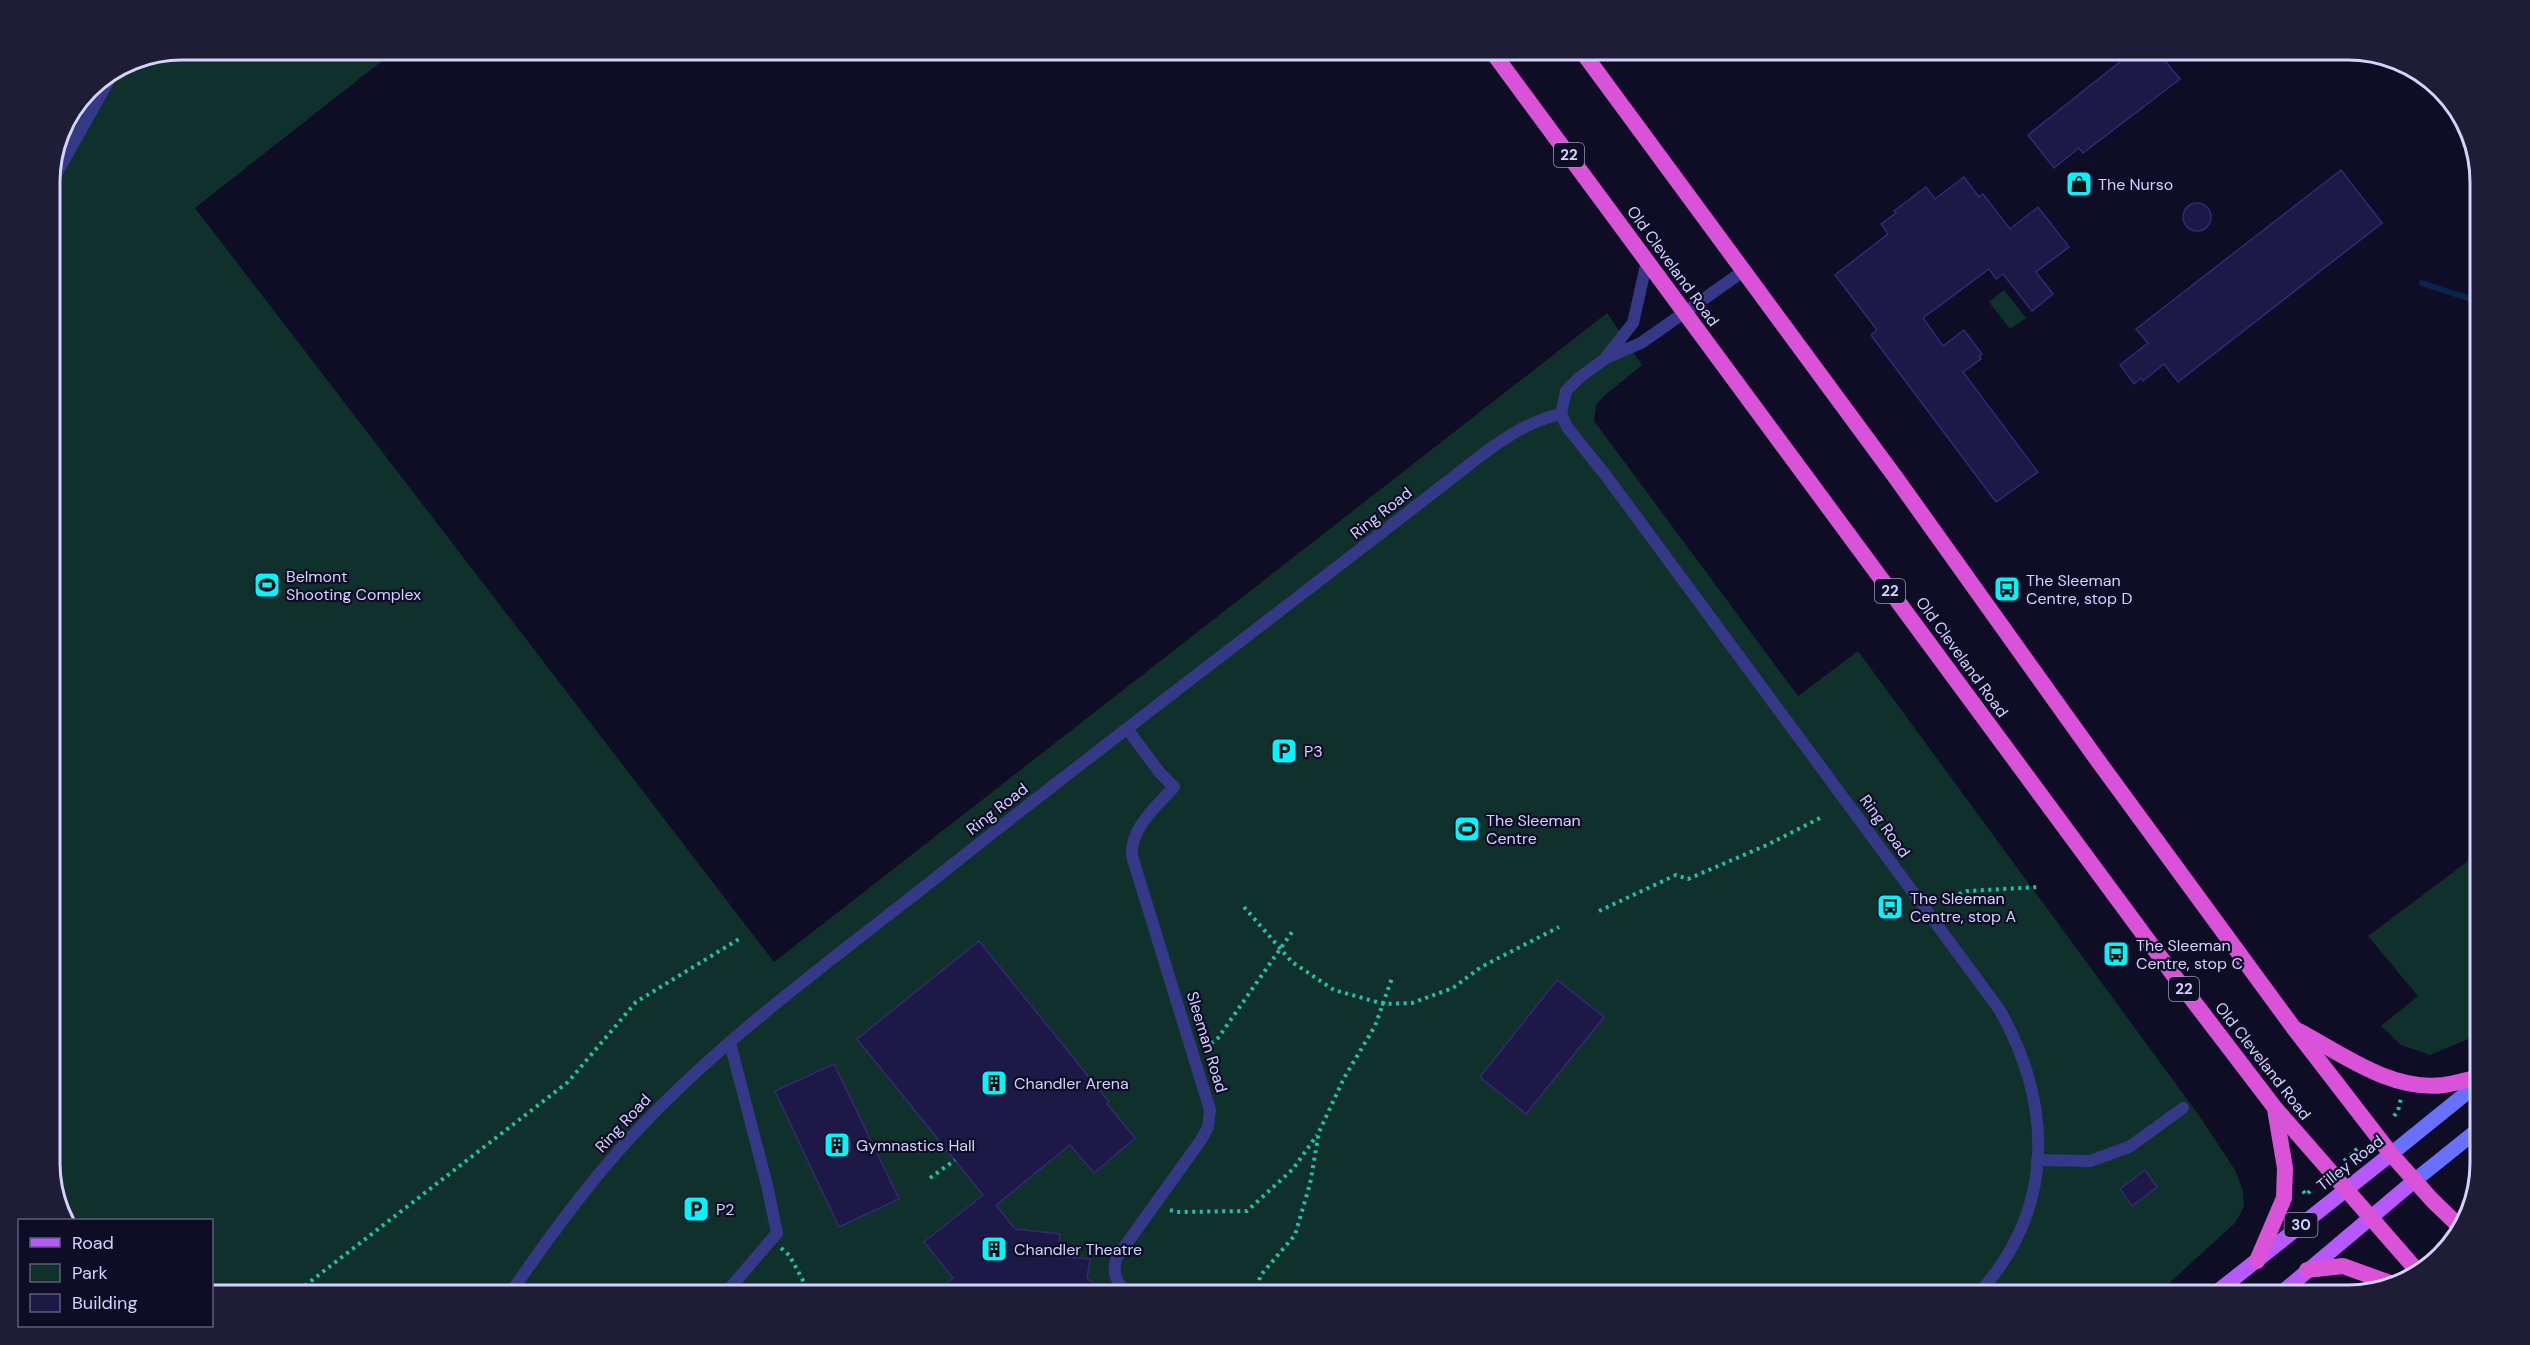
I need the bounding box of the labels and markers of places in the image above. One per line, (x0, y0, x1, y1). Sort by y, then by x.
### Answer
shop icon: The Nurso (2064, 169, 2094, 199)
place label: The Nurso (2098, 174, 2173, 195)
place label: Belmont Shooting Complex (286, 566, 421, 605)
sports icon: Belmont Shooting Complex (252, 570, 282, 600)
place label: The Sleeman Centre, stop D (2026, 570, 2132, 609)
bus stop icon: The Sleeman Centre, stop D (1992, 574, 2022, 604)
parking icon: P3 (1269, 736, 1299, 766)
place label: P3 (1304, 741, 1323, 762)
place label: The Sleeman Centre (1486, 810, 1581, 849)
sports icon: The Sleeman Centre (1452, 814, 1482, 844)
place label: The Sleeman Centre, stop A (1910, 888, 2016, 927)
bus stop icon: The Sleeman Centre, stop A (1875, 892, 1905, 922)
place label: The Sleeman Centre, stop C (2136, 935, 2243, 974)
bus stop icon: The Sleeman Centre, stop C (2101, 939, 2131, 969)
building icon: Chandler Arena (979, 1068, 1009, 1098)
place label: Chandler Arena (1014, 1073, 1129, 1094)
building icon: Gymnastics Hall (822, 1130, 852, 1160)
place label: Gymnastics Hall (856, 1135, 975, 1156)
parking icon: P2 (681, 1194, 711, 1224)
place label: P2 (716, 1199, 735, 1220)
building icon: Chandler Theatre (979, 1234, 1009, 1264)
place label: Chandler Theatre (1014, 1239, 1142, 1260)

